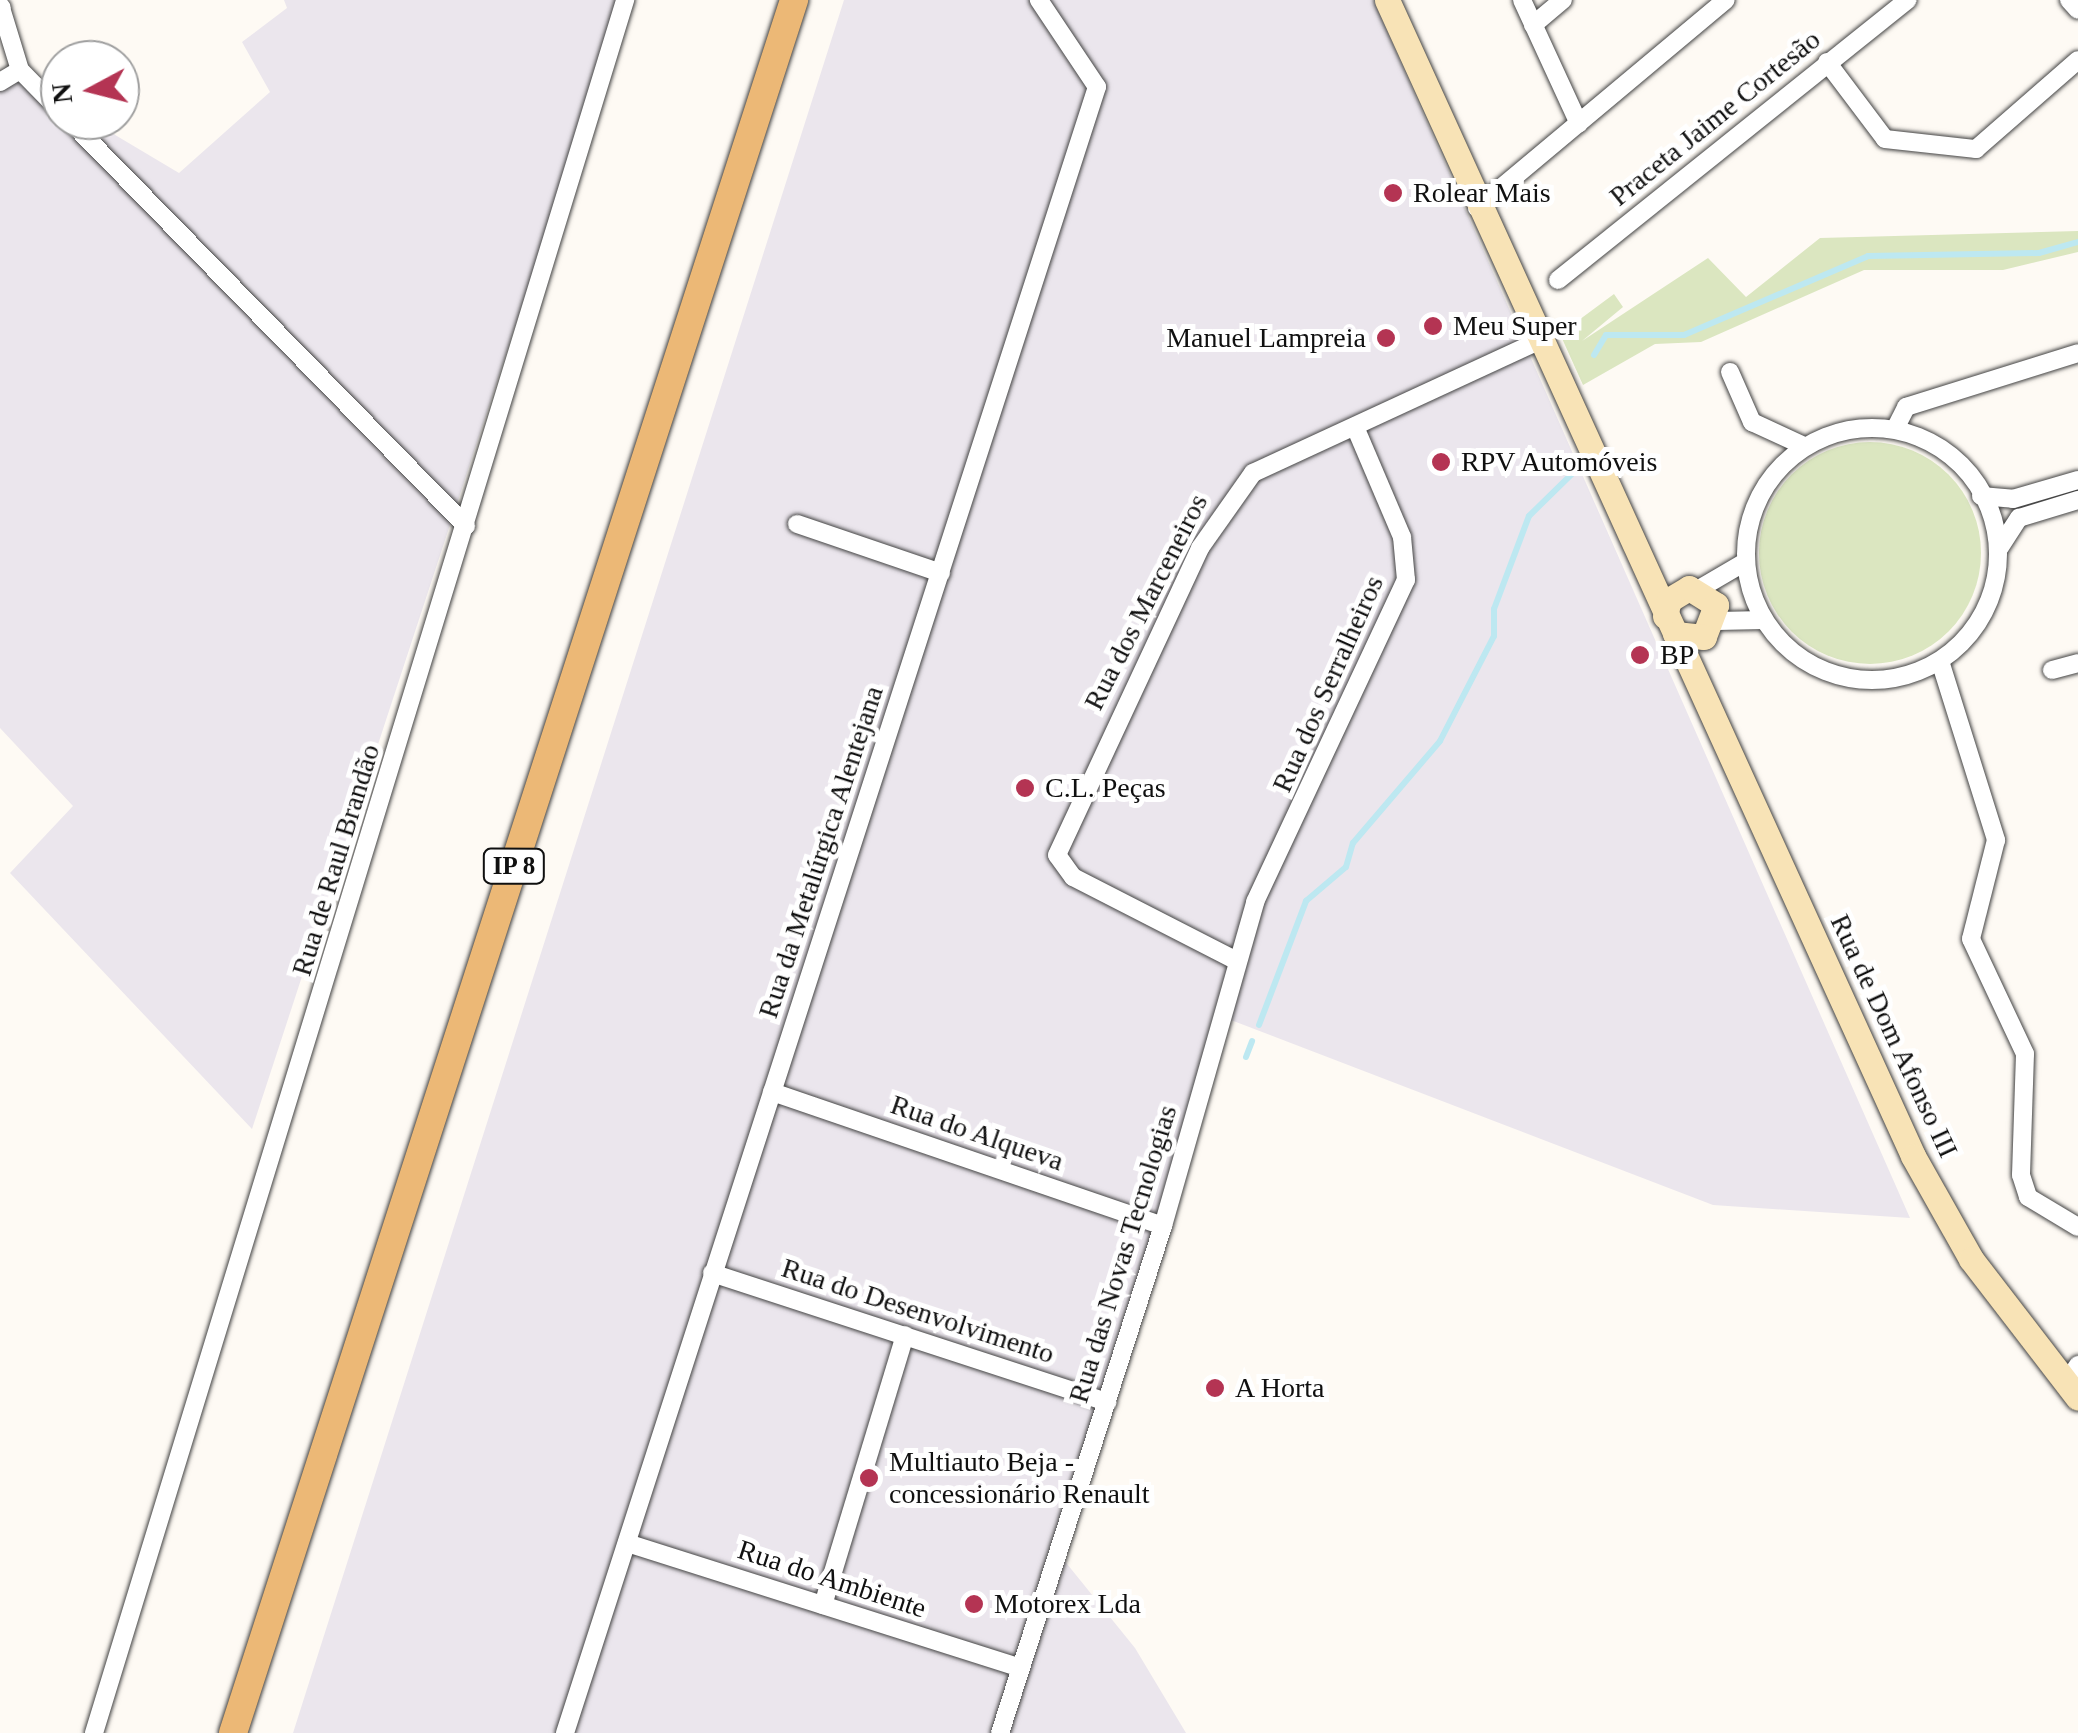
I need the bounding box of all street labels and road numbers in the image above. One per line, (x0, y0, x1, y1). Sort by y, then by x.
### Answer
street label: Praceta Jaime Cortesão (1603, 23, 1827, 213)
street label: Rua dos Marceneiros (1077, 488, 1215, 716)
street label: Rua dos Serralheiros (1265, 571, 1391, 797)
street label: Rua da Metalúrgica Alentejana (751, 681, 891, 1023)
street label: Rua de Raul Brandão (285, 740, 387, 980)
road number: IP 8 (482, 846, 546, 886)
street label: Rua de Dom Afonso III (1823, 908, 1965, 1164)
street label: Rua do Alqueva (886, 1087, 1068, 1179)
street label: Rua das Novas Tecnologias (1062, 1101, 1184, 1407)
street label: Rua do Desenvolvimento (777, 1251, 1059, 1371)
street label: Rua do Ambiente (733, 1533, 931, 1625)

